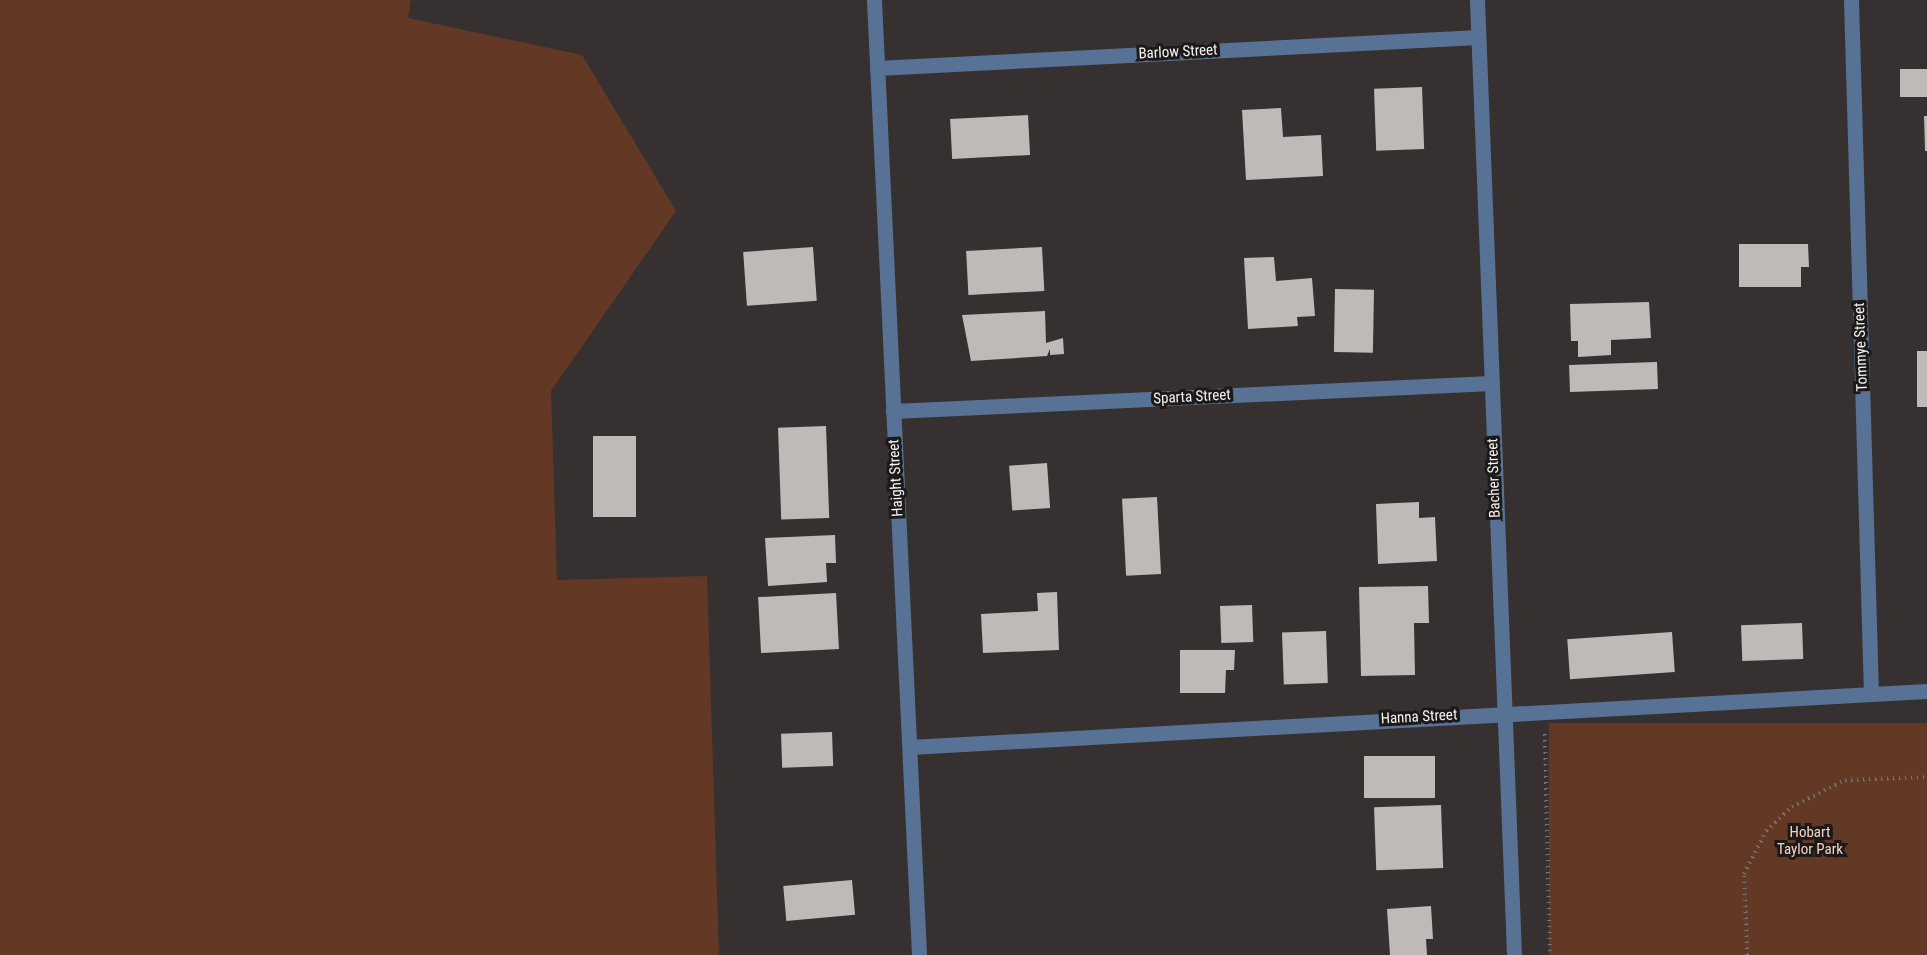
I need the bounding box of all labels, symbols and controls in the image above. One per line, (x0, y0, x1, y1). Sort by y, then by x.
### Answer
street label: Barlow Street (1138, 41, 1218, 63)
street label: Tommye Street (1850, 302, 1872, 392)
street label: Sparta Street (1153, 386, 1231, 408)
street label: Bacher Street (1484, 438, 1504, 518)
street label: Haight Street (885, 439, 907, 517)
street label: Hanna Street (1380, 706, 1458, 728)
park label: Hobart Taylor Park (1777, 823, 1843, 858)

